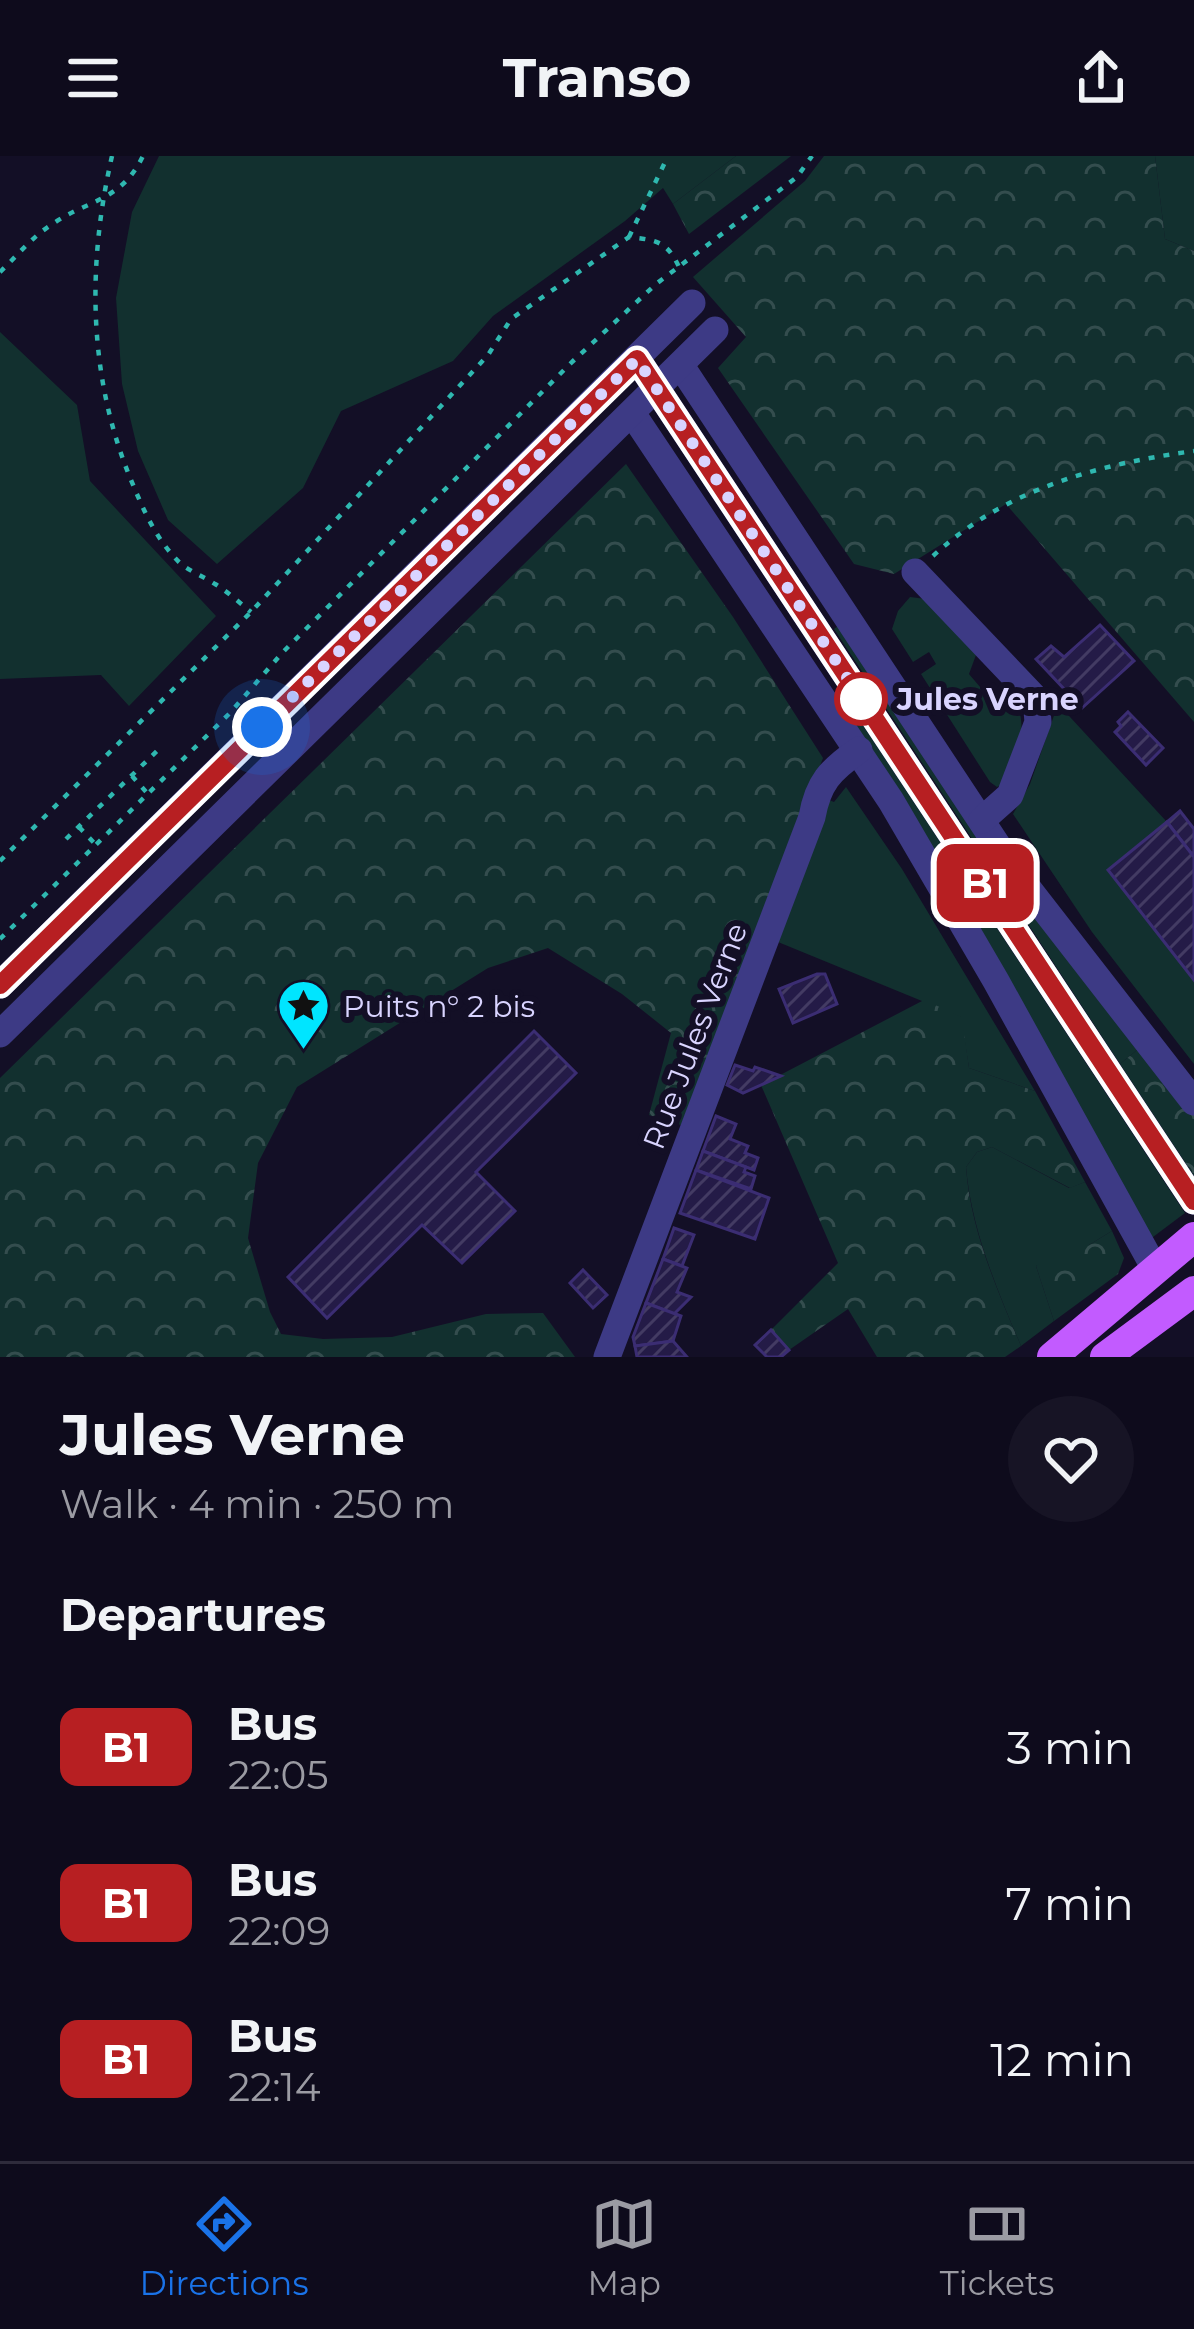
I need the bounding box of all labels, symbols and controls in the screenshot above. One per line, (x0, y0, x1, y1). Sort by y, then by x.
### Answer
icon: menu (60, 45, 126, 111)
text: Transo (503, 45, 691, 111)
icon: share (1068, 45, 1134, 111)
marker: Jules Verne (836, 674, 886, 724)
place label: Jules Verne (896, 681, 1079, 718)
your location (232, 697, 292, 757)
line badge: B1 (931, 844, 1039, 922)
text: B1 (961, 857, 1009, 909)
street label: Rue Jules Verne (635, 918, 755, 1154)
place icon: Puits n° 2 bis (276, 978, 332, 1052)
place label: Puits n° 2 bis (343, 988, 535, 1025)
button: heart (1008, 1396, 1134, 1522)
text: Jules Verne (60, 1400, 405, 1469)
text: Walk · 4 min · 250 m (60, 1480, 454, 1528)
text: Departures (60, 1587, 326, 1642)
text: Bus (228, 1696, 317, 1751)
text: 3 min (1007, 1720, 1134, 1775)
text: B1 (102, 1721, 150, 1773)
text: 22:05 (228, 1751, 328, 1799)
text: Bus (228, 1852, 317, 1907)
text: 7 min (1005, 1876, 1134, 1931)
text: B1 (102, 1877, 150, 1929)
text: 22:09 (228, 1907, 330, 1955)
text: Bus (228, 2008, 317, 2063)
text: 12 min (990, 2032, 1134, 2087)
text: B1 (102, 2033, 150, 2085)
text: 22:14 (228, 2063, 320, 2111)
tab: Directions (139, 2191, 309, 2303)
tab: Map (588, 2191, 661, 2303)
tab: Tickets (940, 2191, 1054, 2303)

